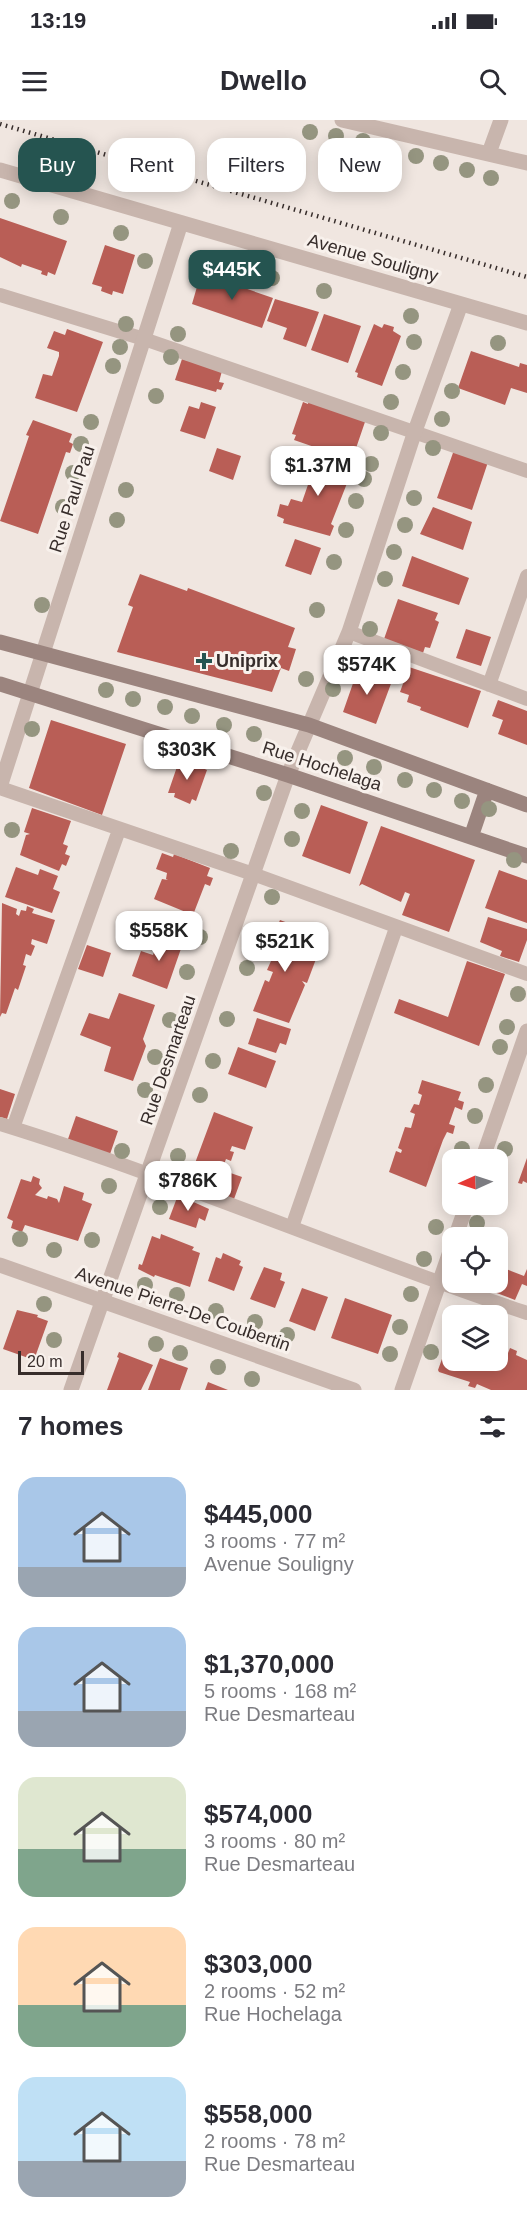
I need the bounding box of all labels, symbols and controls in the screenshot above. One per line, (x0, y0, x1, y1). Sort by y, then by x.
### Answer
text: 13:19 (30, 8, 86, 33)
icon: menu (18, 65, 51, 98)
icon: search (476, 65, 509, 98)
text: Dwello (220, 66, 307, 96)
chip: Buy (18, 138, 96, 192)
chip: Rent (108, 138, 195, 192)
chip: Filters (207, 138, 306, 192)
chip: New (318, 138, 402, 192)
street label: Avenue Souligny (305, 230, 441, 286)
pin: $445K (190, 250, 274, 301)
text: $445K (203, 258, 261, 280)
street label: Rue Paul Pau (45, 443, 99, 555)
pin: $1.37M (269, 446, 367, 497)
text: $1.37M (285, 454, 351, 476)
pin: $574K (325, 645, 409, 696)
place label: Uniprix (216, 651, 278, 671)
text: $574K (338, 653, 396, 675)
marker: Uniprix (197, 654, 211, 668)
pin: $303K (145, 730, 229, 781)
street label: Rue Hochelaga (260, 737, 385, 795)
text: $303K (158, 738, 216, 760)
pin: $558K (117, 911, 201, 962)
text: $558K (130, 919, 188, 941)
pin: $521K (243, 922, 327, 973)
text: $521K (256, 930, 314, 952)
street label: Rue Desmarteau (136, 992, 200, 1128)
north arrow (442, 1149, 508, 1215)
map controls (442, 1149, 508, 1371)
pin: $786K (146, 1161, 230, 1212)
text: $786K (159, 1169, 217, 1191)
button: locate (442, 1227, 508, 1293)
street label: Avenue Pierre-De Coubertin (73, 1263, 293, 1355)
button: layers (442, 1305, 508, 1371)
scale bar (18, 1348, 84, 1376)
text: 20 m (27, 1353, 63, 1370)
icon: filters (476, 1410, 509, 1443)
text: 7 homes (18, 1411, 124, 1441)
text: $445,000 (204, 1499, 312, 1529)
icon: home (66, 1501, 138, 1573)
text: 3 rooms · 77 m² (204, 1530, 345, 1552)
text: Avenue Souligny (204, 1553, 354, 1575)
text: $1,370,000 (204, 1649, 334, 1679)
icon: home (66, 1651, 138, 1723)
text: 5 rooms · 168 m² (204, 1680, 356, 1702)
text: Rue Desmarteau (204, 1703, 355, 1725)
text: $574,000 (204, 1799, 312, 1829)
icon: home (66, 1801, 138, 1873)
text: 3 rooms · 80 m² (204, 1830, 345, 1852)
text: Rue Desmarteau (204, 1853, 355, 1875)
text: $303,000 (204, 1949, 312, 1979)
icon: home (66, 1951, 138, 2023)
text: 2 rooms · 52 m² (204, 1980, 345, 2002)
text: Rue Hochelaga (204, 2003, 342, 2025)
text: $558,000 (204, 2099, 312, 2129)
icon: home (66, 2101, 138, 2173)
text: 2 rooms · 78 m² (204, 2130, 345, 2152)
text: Rue Desmarteau (204, 2153, 355, 2175)

